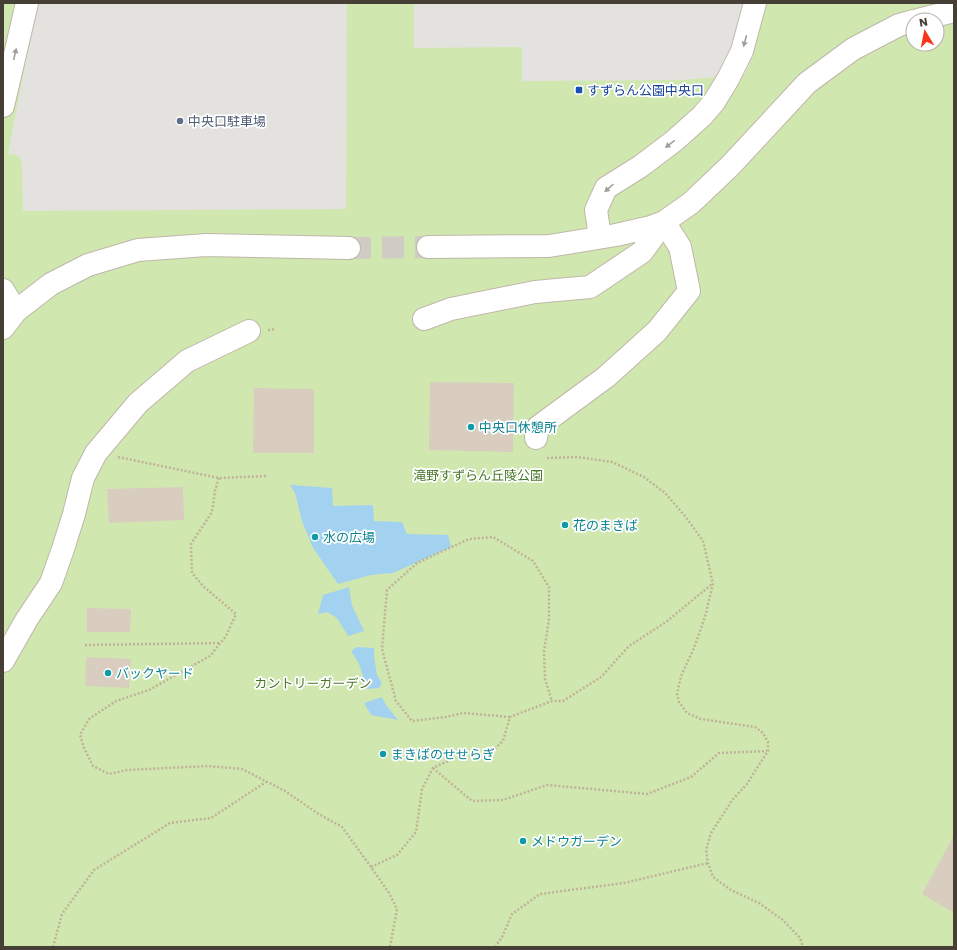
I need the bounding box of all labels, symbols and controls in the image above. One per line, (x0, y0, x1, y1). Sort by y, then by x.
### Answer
north arrow (905, 12, 945, 52)
text: N (918, 14, 929, 31)
one-way arrow (742, 35, 748, 47)
one-way arrow (12, 48, 18, 61)
place label: すずらん公園中央口 (587, 81, 704, 100)
marker: すずらん公園中央口 (574, 85, 584, 95)
place label: 中央口駐車場 (188, 112, 266, 131)
marker: 中央口駐車場 (175, 116, 185, 126)
one-way arrow (665, 140, 676, 148)
one-way arrow (604, 183, 614, 192)
place label: 中央口休憩所 (479, 418, 557, 437)
marker: 中央口休憩所 (466, 422, 476, 432)
park label: 滝野すずらん丘陵公園 (413, 466, 543, 485)
place label: 花のまきば (573, 516, 638, 535)
marker: 花のまきば (560, 520, 570, 530)
place label: 水の広場 (323, 528, 375, 547)
marker: 水の広場 (310, 532, 320, 542)
place label: バックヤード (116, 664, 194, 683)
marker: バックヤード (103, 668, 113, 678)
park label: カントリーガーデン (254, 674, 372, 693)
place label: まきばのせせらぎ (391, 745, 495, 764)
marker: まきばのせせらぎ (378, 749, 388, 759)
place label: メドウガーデン (531, 832, 622, 851)
marker: メドウガーデン (518, 836, 528, 846)

